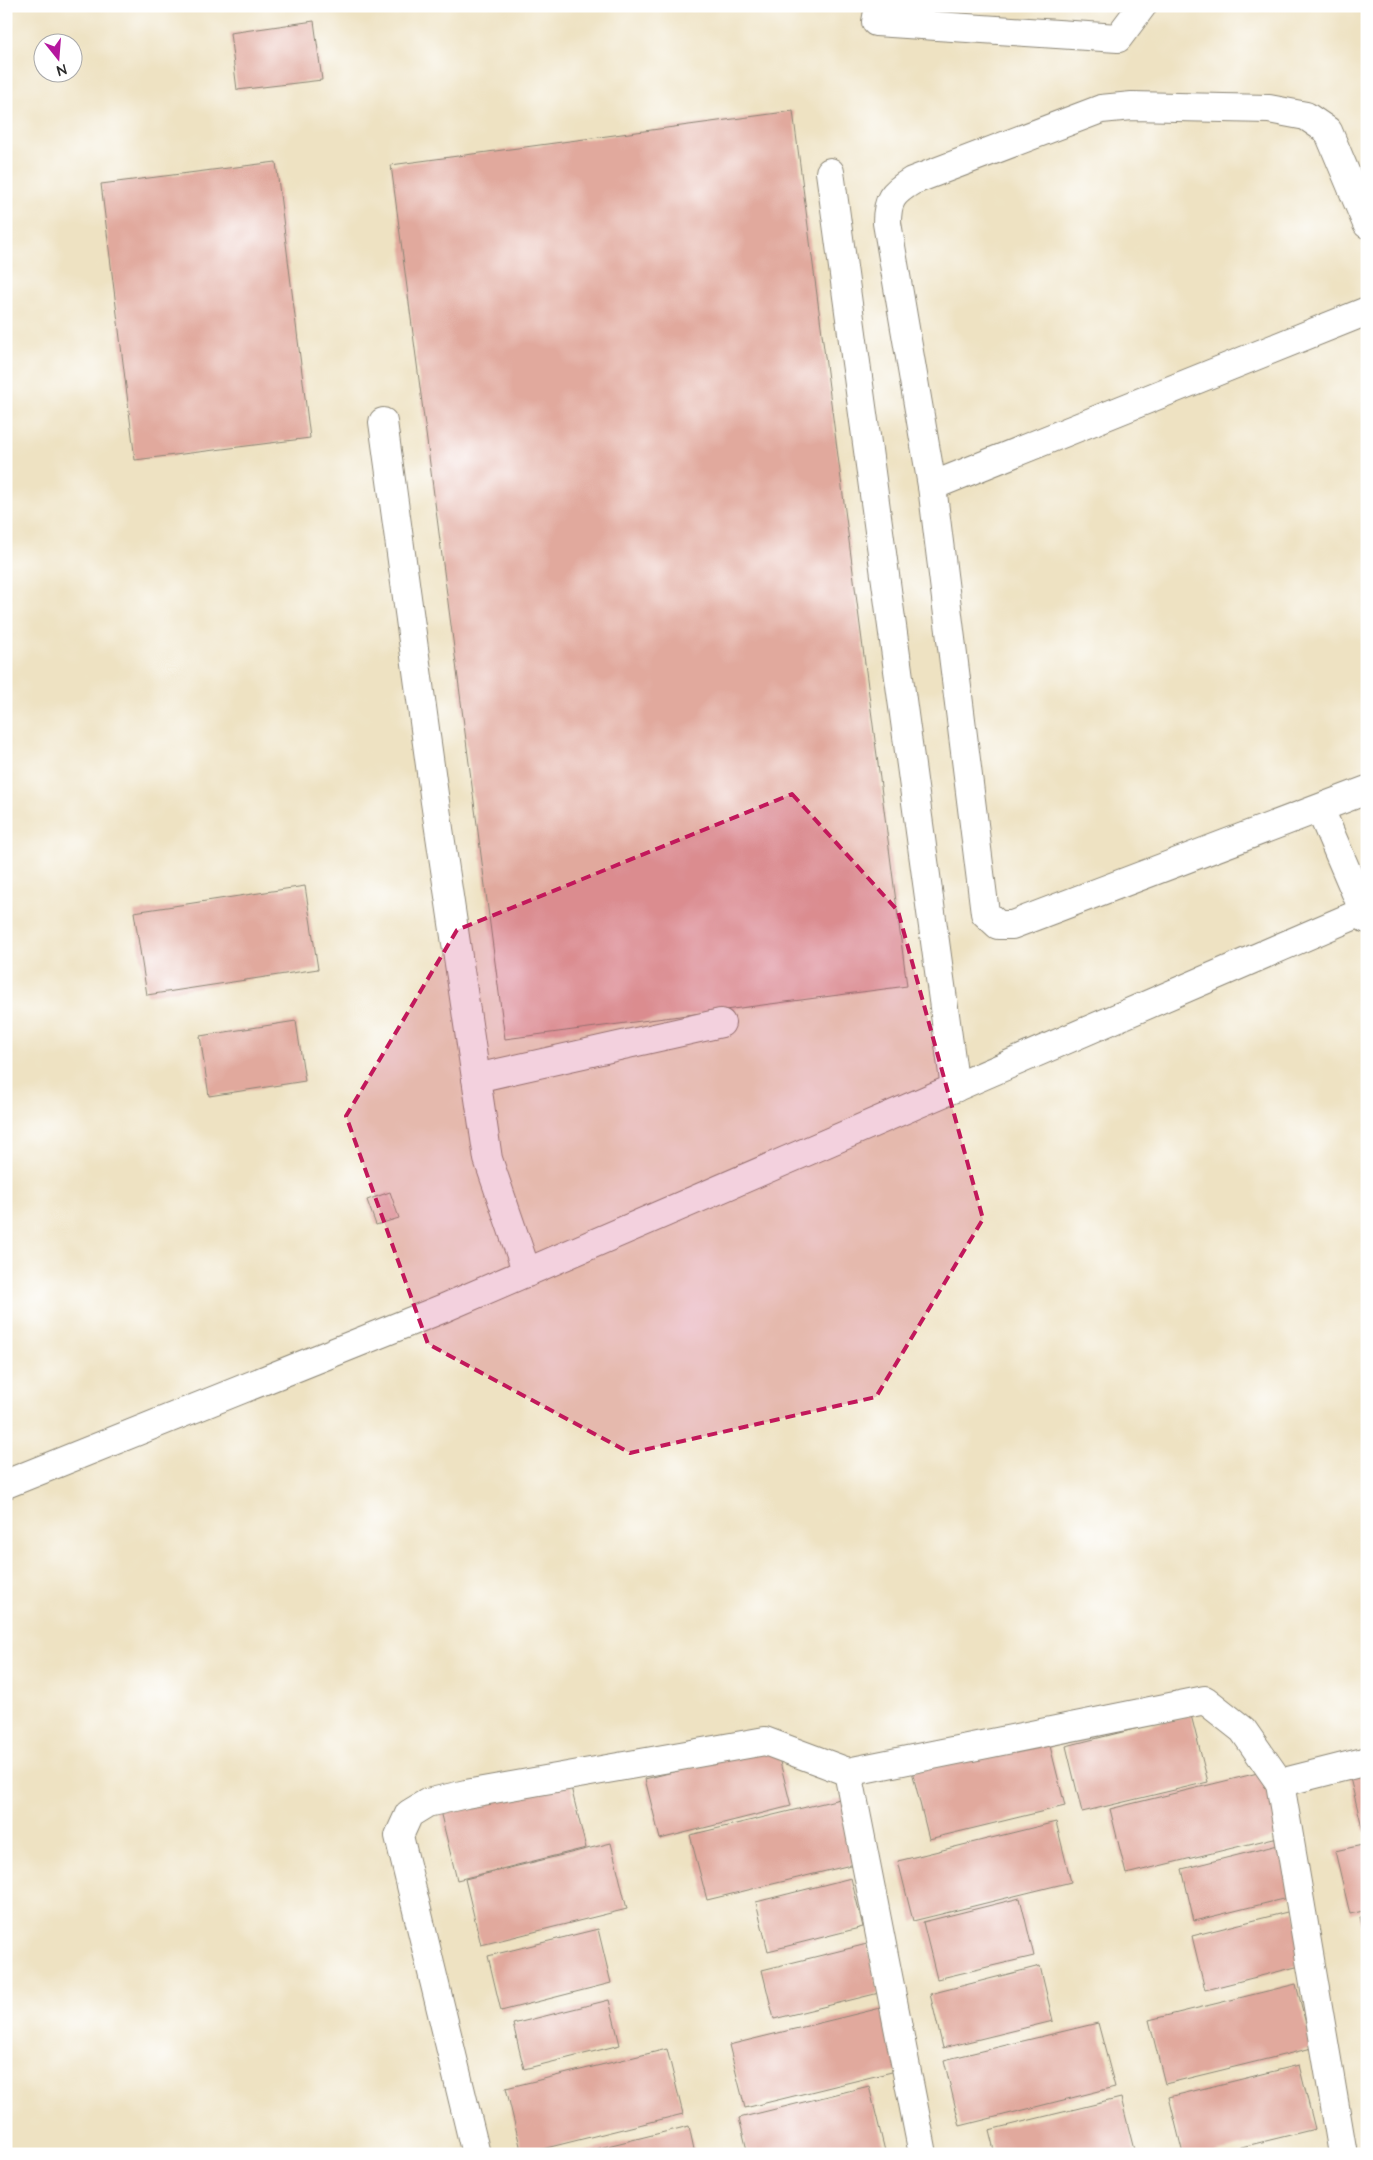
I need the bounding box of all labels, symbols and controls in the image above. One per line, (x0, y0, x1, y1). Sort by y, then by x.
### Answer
north arrow (32, 32, 82, 82)
text: N (54, 59, 69, 80)

